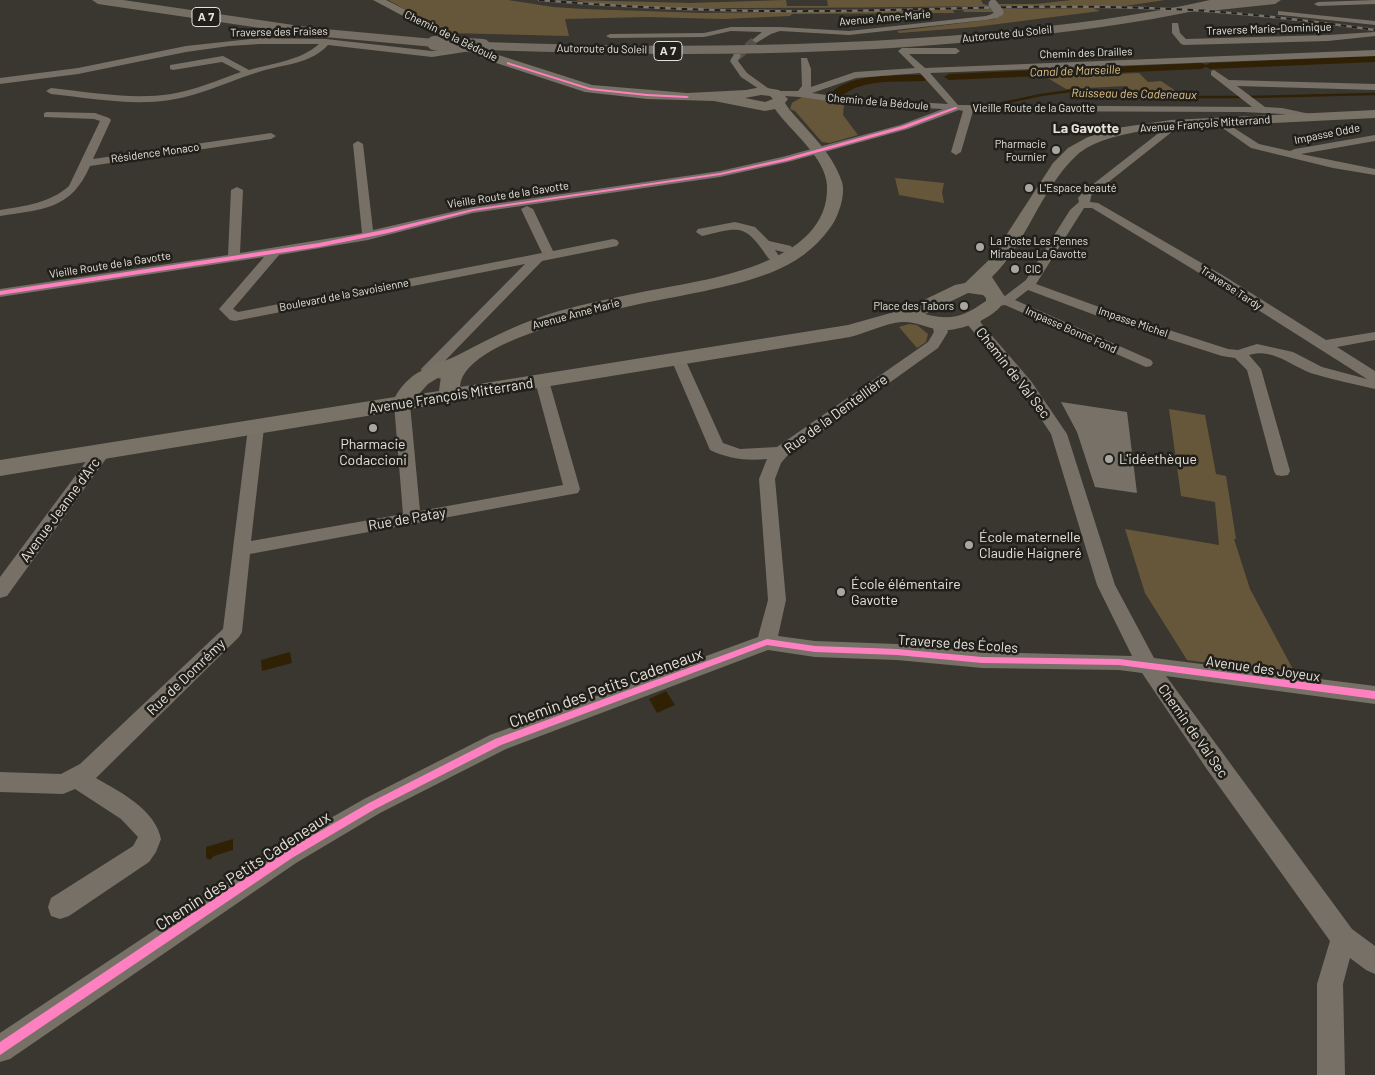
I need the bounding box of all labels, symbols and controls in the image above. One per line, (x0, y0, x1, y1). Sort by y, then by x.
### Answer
street label: Avenue Anne-Marie (839, 7, 931, 29)
road number: A 7 (192, 8, 220, 26)
street label: Chemin de la Bédoule (402, 8, 500, 64)
street label: Traverse Marie-Dominique (1206, 20, 1332, 38)
street label: Autoroute du Soleil (961, 23, 1053, 45)
street label: Traverse des Fraises (230, 25, 328, 39)
road number: A 7 (654, 41, 682, 60)
street label: Autoroute du Soleil (557, 42, 647, 56)
street label: Chemin des Drailles (1039, 45, 1133, 61)
water label: Canal de Marseille (1029, 62, 1121, 80)
water label: Ruisseau des Cadeneaux (1071, 86, 1197, 102)
street label: Chemin de la Bédoule (827, 91, 929, 113)
street label: Vieille Route de la Gavotte (973, 101, 1095, 115)
street label: Avenue François Mitterrand (1139, 113, 1271, 135)
district label: La Gavotte (1053, 120, 1119, 136)
street label: Impasse Odde (1293, 121, 1361, 147)
place label: Pharmacie Fournier (995, 137, 1046, 163)
street label: Résidence Monaco (110, 140, 200, 166)
marker: Pharmacie Fournier (1050, 144, 1062, 156)
street label: Vieille Route de la Gavotte (446, 179, 570, 211)
place label: L'Espace beauté (1039, 181, 1117, 195)
marker: L'Espace beauté (1023, 182, 1035, 194)
place label: La Poste Les Pennes Mirabeau La Gavotte (990, 234, 1088, 260)
marker: La Poste Les Pennes Mirabeau La Gavotte (974, 241, 986, 253)
street label: Vieille Route de la Gavotte (48, 249, 172, 281)
place label: CIC (1025, 262, 1041, 276)
marker: CIC (1009, 263, 1021, 275)
street label: Traverse Tardy (1198, 263, 1264, 313)
street label: Boulevard de la Savoisienne (278, 276, 410, 314)
street label: Avenue Anne Marie (531, 296, 621, 332)
place label: Place des Tabors (873, 299, 954, 313)
marker: Place des Tabors (958, 300, 970, 312)
street label: Impasse Bonne Fond (1023, 304, 1119, 356)
street label: Impasse Michel (1096, 304, 1170, 340)
street label: Chemin de Val Sec (972, 324, 1054, 422)
street label: Rue de la Dentellière (781, 371, 891, 457)
street label: Avenue François Mitterrand (368, 375, 534, 417)
marker: Pharmacie Codaccioni (367, 422, 379, 434)
place label: Pharmacie Codaccioni (339, 436, 407, 468)
place label: L'idéethèque (1119, 451, 1197, 467)
marker: L'idéethèque (1103, 453, 1115, 465)
street label: Avenue Jeanne d'Arc (17, 455, 103, 565)
street label: Rue de Patay (367, 504, 447, 534)
place label: École maternelle Claudie Haigneré (979, 529, 1082, 562)
marker: École maternelle Claudie Haigneré (963, 539, 975, 551)
place label: École élémentaire Gavotte (851, 576, 961, 608)
marker: École élémentaire Gavotte (835, 586, 847, 598)
street label: Traverse des Écoles (897, 631, 1019, 657)
street label: Rue de Domrémy (143, 635, 229, 719)
street label: Chemin des Petits Cadeneaux (507, 644, 705, 732)
street label: Avenue des Joyeux (1205, 653, 1321, 685)
street label: Chemin de Val Sec (1154, 681, 1232, 781)
street label: Chemin des Petits Cadeneaux (152, 807, 334, 935)

